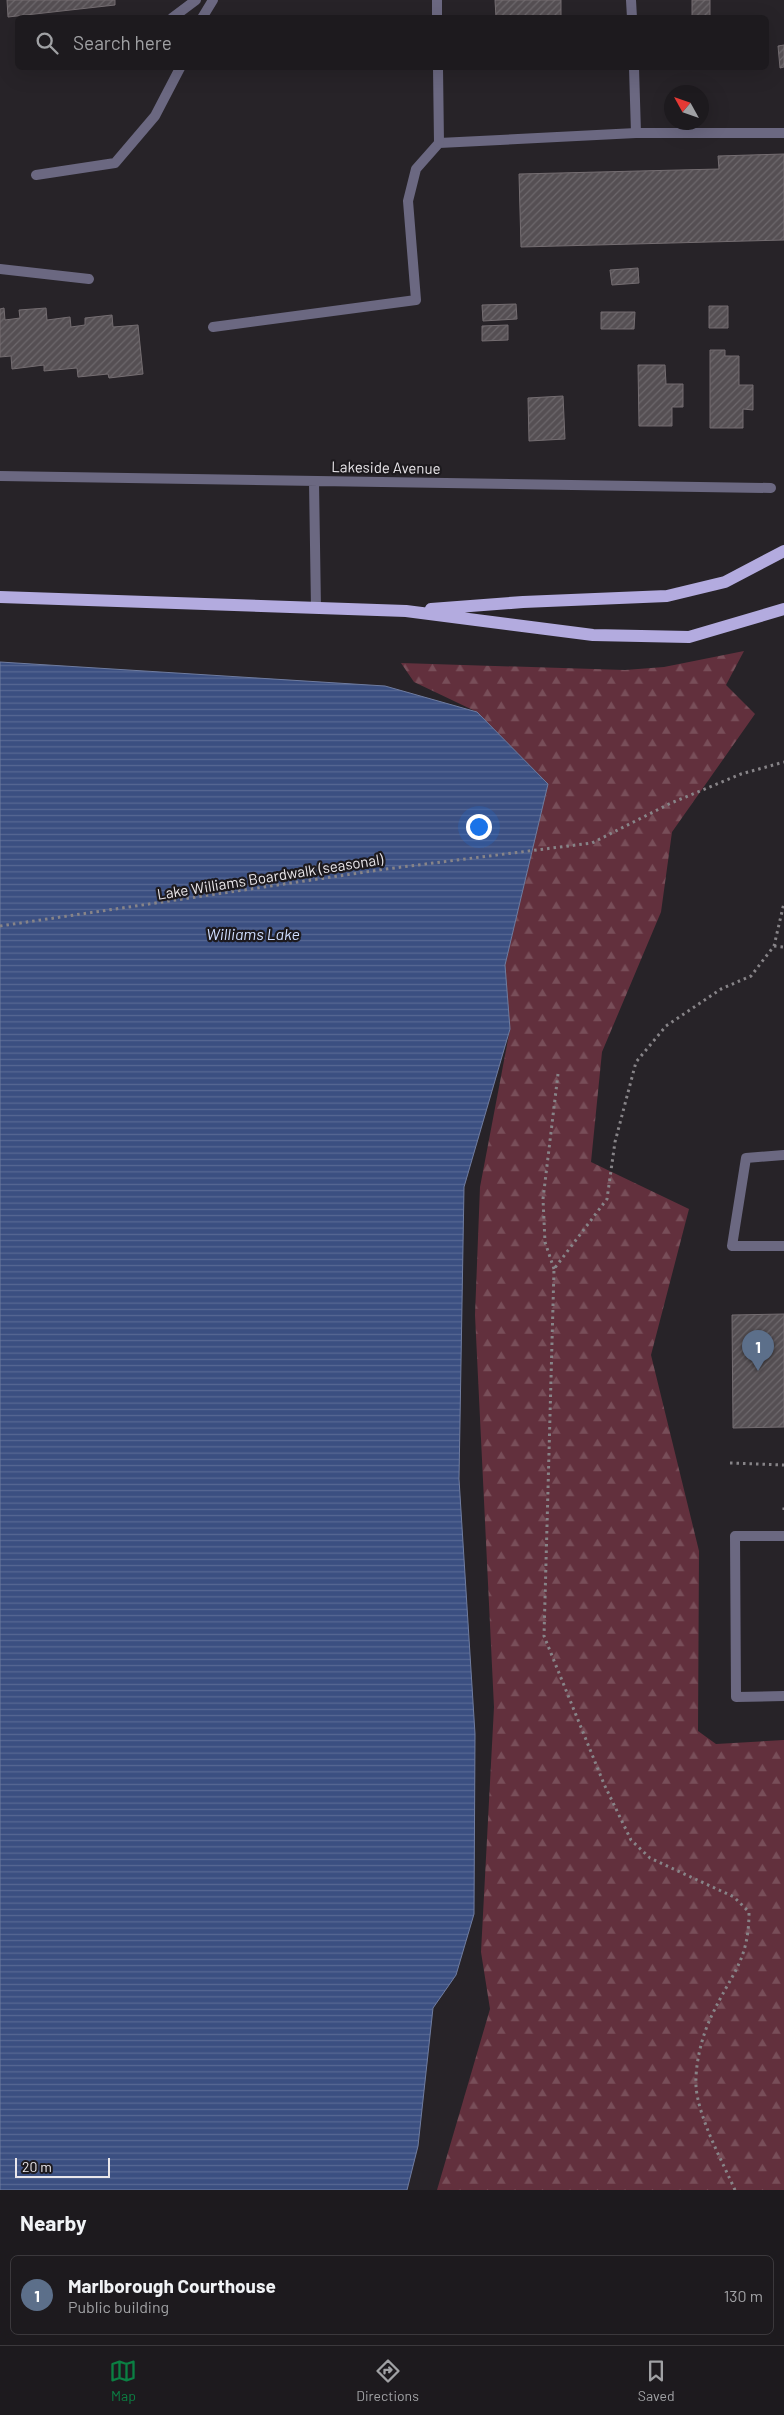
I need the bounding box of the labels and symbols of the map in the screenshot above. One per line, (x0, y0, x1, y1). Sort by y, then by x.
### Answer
north arrow (664, 85, 709, 130)
street label: Lakeside Avenue (331, 457, 441, 477)
your location (466, 814, 492, 840)
street label: Lake Williams Boardwalk (seasonal) (156, 849, 384, 903)
water label: Williams Lake (206, 924, 300, 943)
pin: 1 (742, 1330, 774, 1371)
scale bar (15, 2155, 110, 2178)

